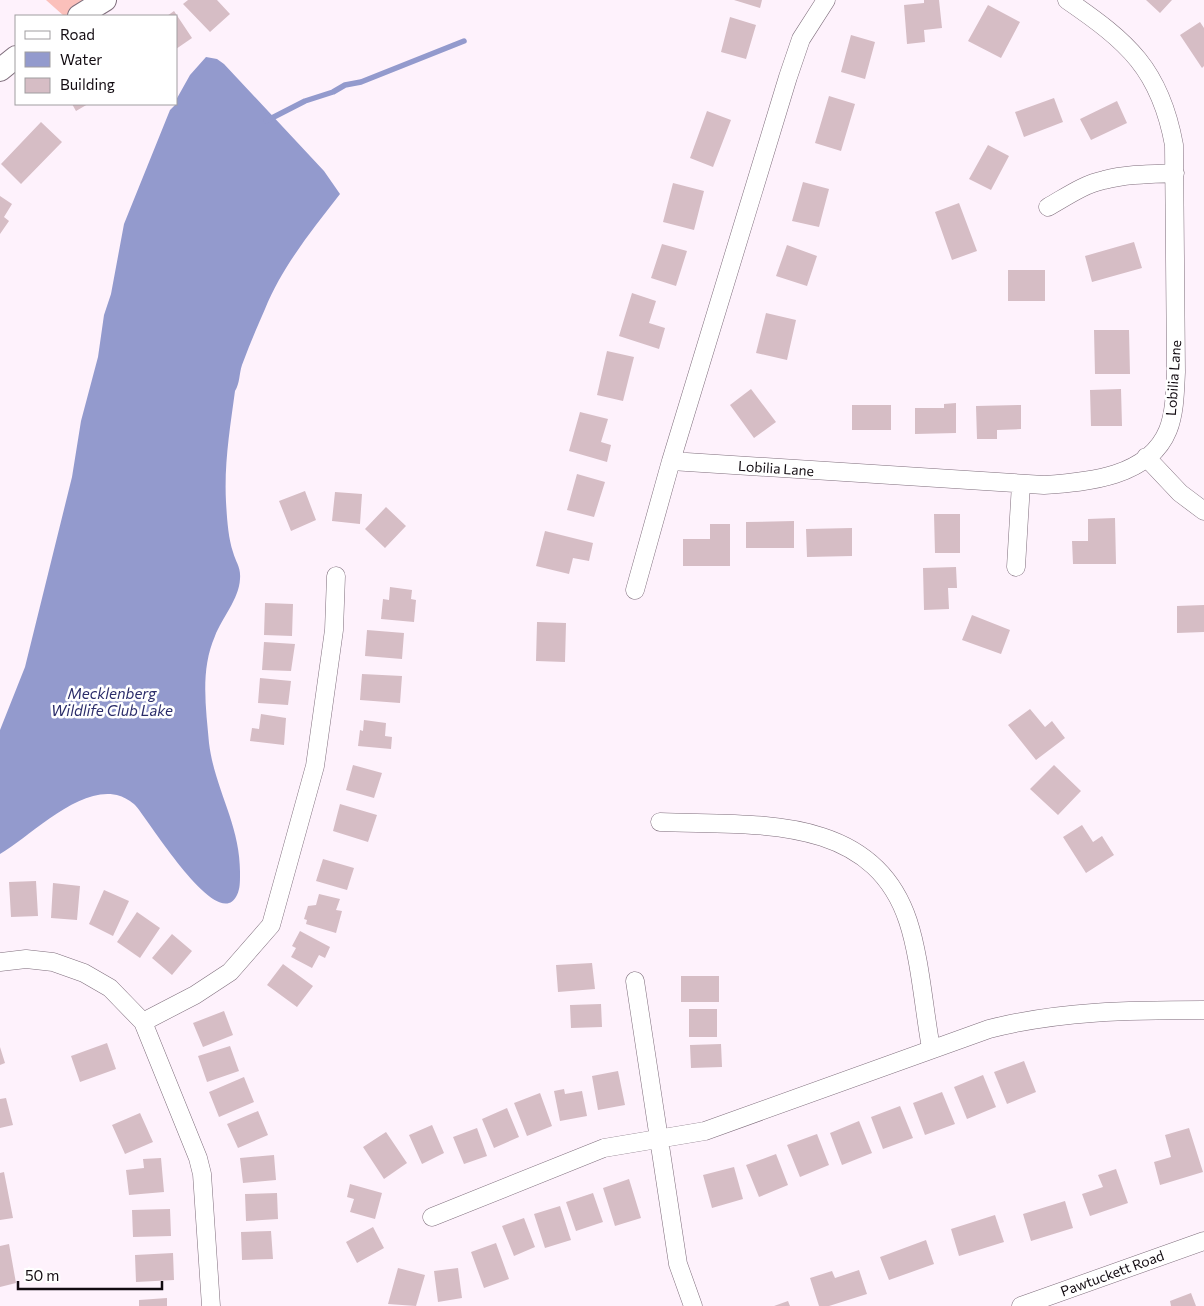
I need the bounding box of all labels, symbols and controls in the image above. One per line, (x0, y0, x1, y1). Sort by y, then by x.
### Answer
legend (15, 15, 178, 105)
text: Road (60, 25, 95, 43)
text: Water (60, 50, 102, 68)
text: Building (60, 75, 115, 93)
street label: Lobilia Lane (1162, 339, 1184, 417)
street label: Lobilia Lane (737, 457, 815, 479)
water label: Mecklenberg Wildlife Club Lake (51, 684, 173, 719)
street label: Pawtuckett Road (1058, 1246, 1166, 1300)
scale bar (18, 1258, 161, 1290)
text: 50 m (25, 1266, 59, 1284)

